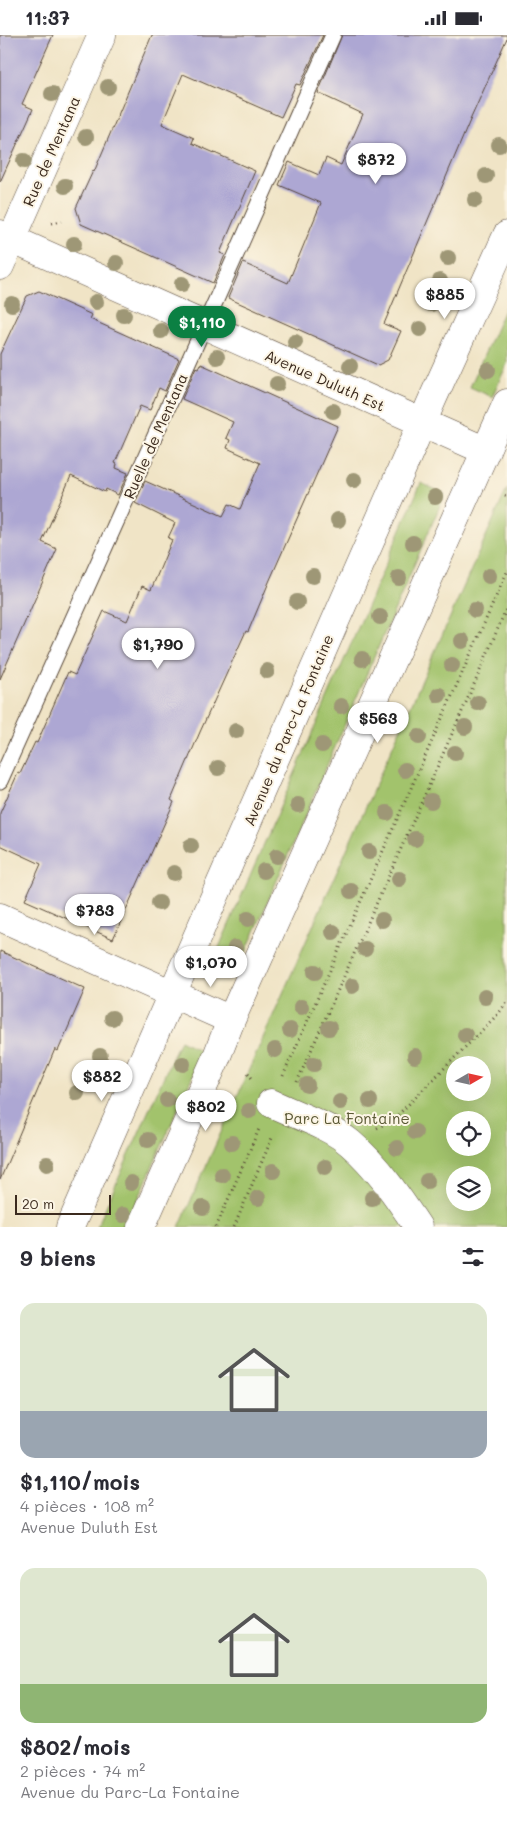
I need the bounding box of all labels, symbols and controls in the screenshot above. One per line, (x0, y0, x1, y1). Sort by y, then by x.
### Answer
text: 11:37 (25, 5, 70, 30)
street label: Rue de Mentana (18, 93, 84, 209)
pin: $872 (346, 143, 406, 185)
text: $872 (357, 148, 395, 169)
pin: $885 (415, 277, 475, 320)
text: $885 (425, 283, 465, 304)
pin: $1,110 (161, 305, 243, 348)
text: $1,110 (179, 311, 225, 332)
street label: Avenue Duluth Est (262, 345, 388, 415)
street label: Ruelle de Mentana (118, 370, 192, 502)
pin: $1,790 (117, 627, 199, 670)
street label: Avenue du Parc-La Fontaine (239, 631, 337, 829)
text: $1,790 (133, 633, 183, 654)
pin: $563 (348, 701, 408, 744)
text: $563 (359, 707, 397, 728)
pin: $783 (65, 893, 125, 936)
text: $783 (76, 899, 114, 920)
pin: $1,070 (170, 945, 252, 988)
text: $1,070 (185, 951, 237, 972)
north arrow (446, 1056, 491, 1101)
map controls (446, 1056, 491, 1211)
pin: $882 (72, 1059, 132, 1102)
text: $882 (83, 1065, 121, 1086)
pin: $802 (176, 1089, 236, 1132)
text: $802 (186, 1095, 226, 1116)
park label: Parc La Fontaine (284, 1108, 410, 1128)
button: locate (446, 1111, 491, 1156)
button: layers (446, 1166, 491, 1211)
scale bar (15, 1192, 111, 1215)
text: 20 m (22, 1194, 54, 1213)
icon: filters (459, 1243, 487, 1271)
text: 9 biens (20, 1244, 96, 1271)
icon: home (209, 1335, 299, 1425)
text: $1,110/mois (20, 1468, 140, 1495)
text: 4 pièces · 108 m² (20, 1495, 154, 1516)
text: Avenue Duluth Est (20, 1516, 158, 1537)
icon: home (209, 1600, 299, 1690)
text: $802/mois (20, 1733, 131, 1760)
text: 2 pièces · 74 m² (20, 1760, 145, 1781)
text: Avenue du Parc-La Fontaine (20, 1781, 240, 1802)

